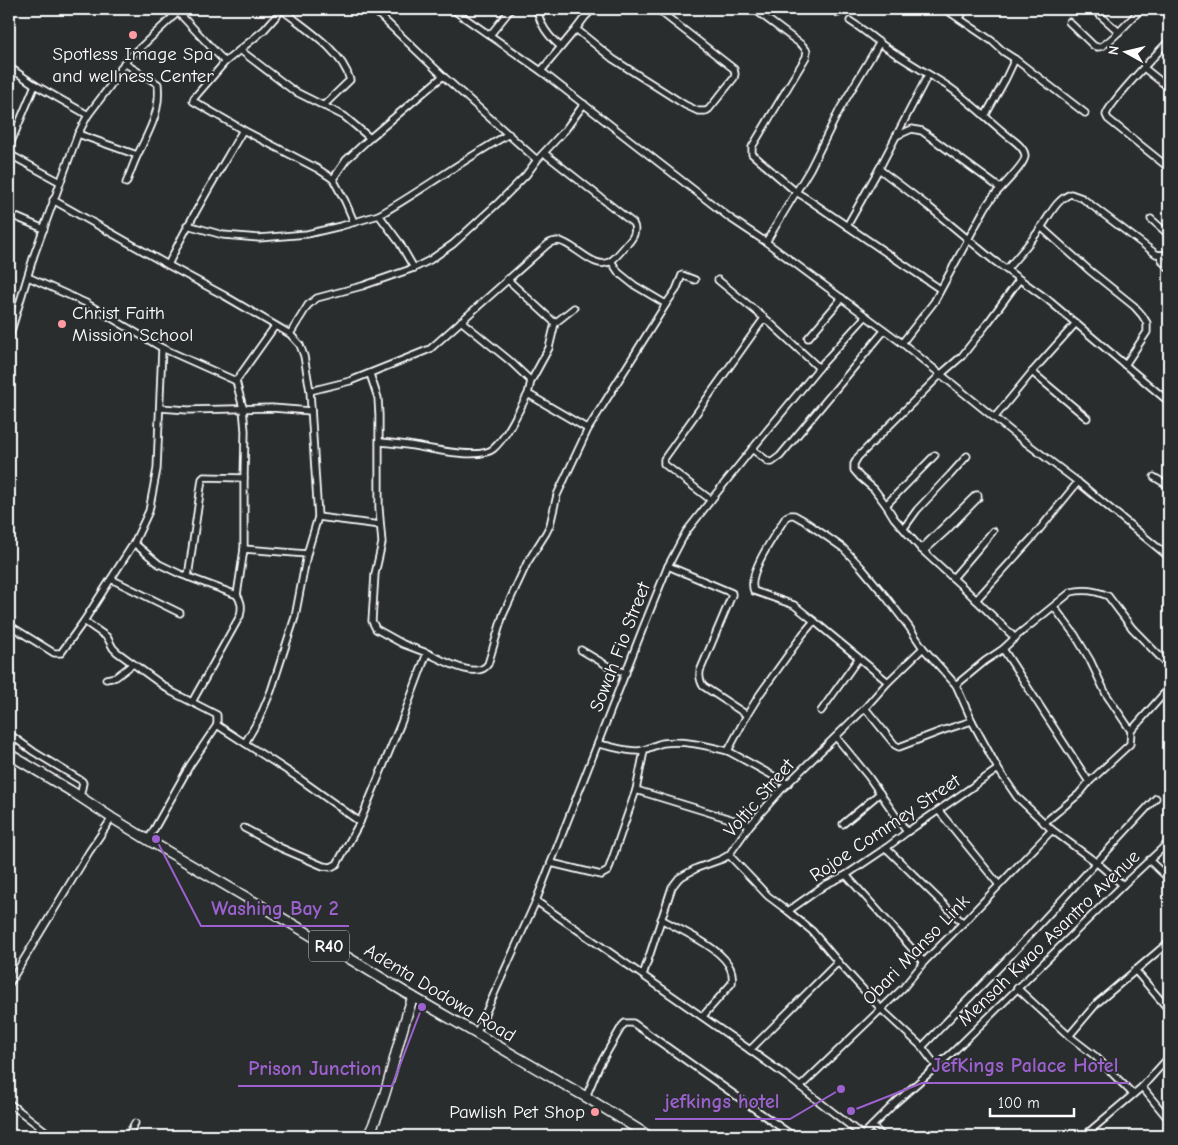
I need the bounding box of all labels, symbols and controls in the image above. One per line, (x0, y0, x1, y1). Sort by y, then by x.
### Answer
north arrow (1100, 28, 1150, 78)
marker: Spotless Image Spa and wellness Center (127, 29, 139, 41)
place label: Spotless Image Spa and wellness Center (52, 43, 214, 87)
text: N (1105, 45, 1123, 56)
place label: Christ Faith Mission School (72, 302, 193, 346)
marker: Christ Faith Mission School (56, 318, 68, 330)
street label: Sowah Fio Street (585, 579, 655, 715)
street label: Voltic Street (719, 754, 799, 841)
street label: Rojoe Commey Street (806, 769, 965, 886)
street label: Mensah Kwao Asantro Avenue (954, 845, 1144, 1031)
street label: Obari Manso Link (858, 890, 975, 1010)
callout: Washing Bay 2 (201, 891, 349, 926)
text: Washing Bay 2 (211, 897, 339, 920)
road number: R40 (309, 930, 349, 961)
street label: Adenta Dodowa Road (360, 939, 520, 1047)
callout: JefKings Palace Hotel (922, 1048, 1129, 1083)
callout: Prison Junction (238, 1051, 392, 1086)
text: JefKings Palace Hotel (932, 1054, 1118, 1077)
text: Prison Junction (248, 1057, 382, 1080)
callout: jefkings hotel (655, 1084, 790, 1119)
scale bar (990, 1085, 1074, 1117)
text: jefkings hotel (663, 1090, 779, 1113)
text: 100 m (998, 1094, 1040, 1112)
place label: Pawlish Pet Shop (449, 1101, 585, 1123)
marker: Pawlish Pet Shop (589, 1106, 601, 1118)

